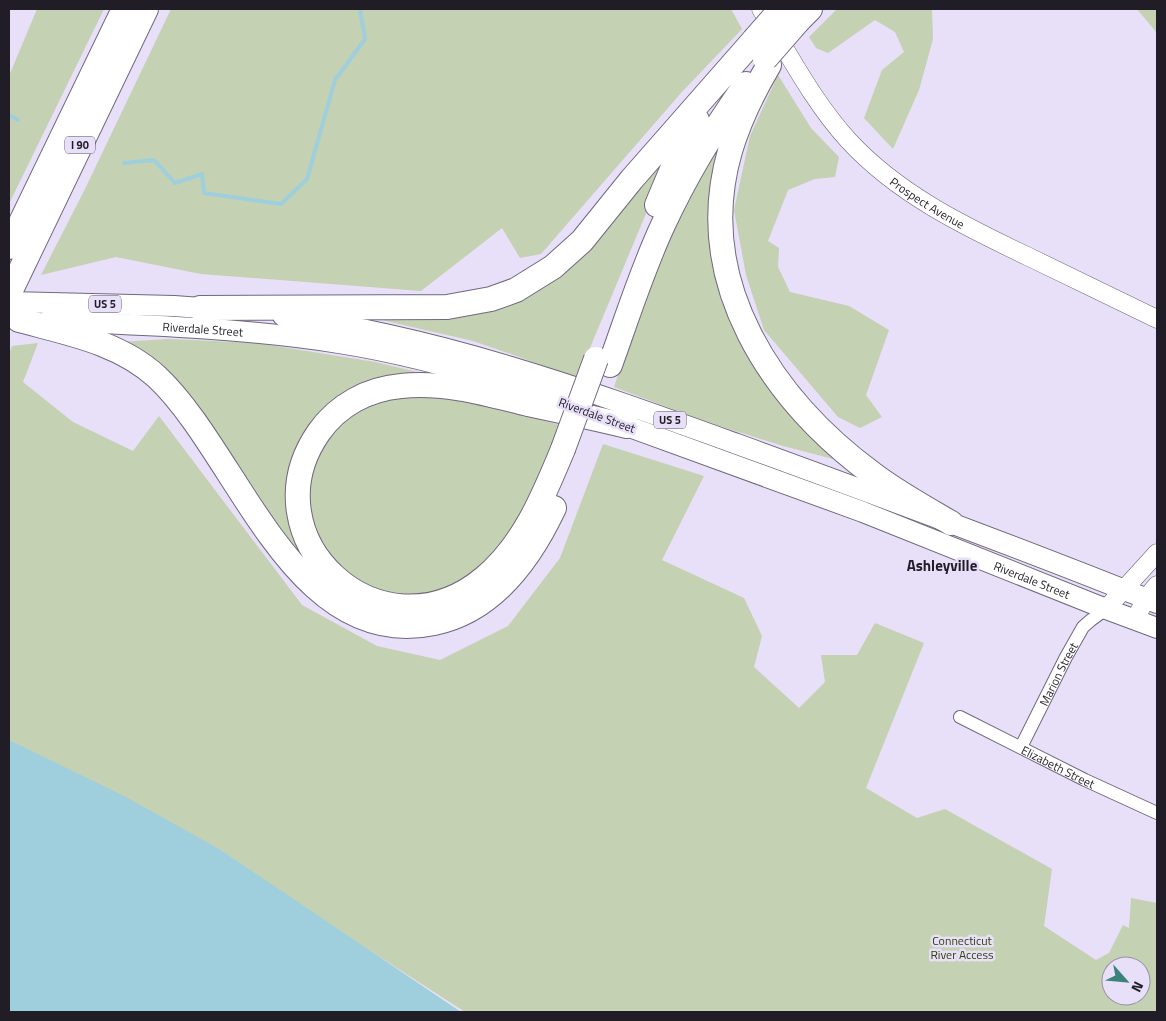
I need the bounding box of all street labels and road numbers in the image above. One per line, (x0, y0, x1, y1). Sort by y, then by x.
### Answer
road number: I 90 (65, 136, 95, 154)
street label: Prospect Avenue (886, 172, 968, 233)
road number: US 5 (89, 296, 121, 312)
street label: Riverdale Street (162, 317, 245, 341)
street label: Riverdale Street (556, 392, 639, 438)
road number: US 5 (654, 412, 686, 428)
street label: Riverdale Street (991, 556, 1074, 604)
street label: Marion Street (1034, 638, 1083, 709)
street label: Elizabeth Street (1018, 740, 1099, 793)

